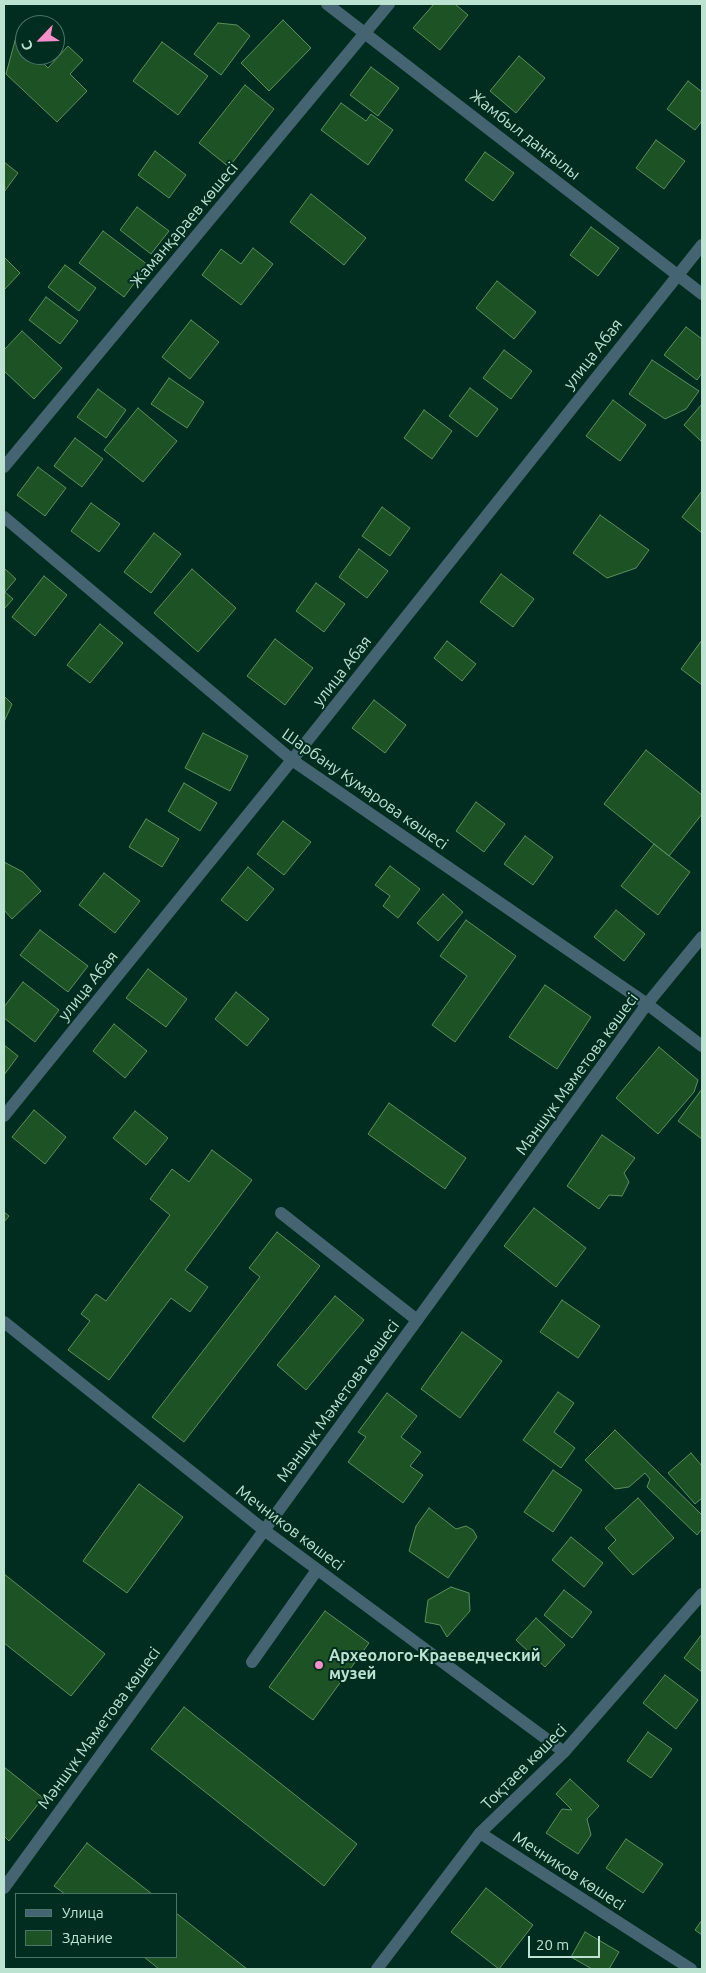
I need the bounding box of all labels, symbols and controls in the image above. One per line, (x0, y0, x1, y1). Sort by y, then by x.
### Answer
north arrow (15, 15, 65, 65)
text: С (18, 38, 36, 53)
street label: Жамбыл даңғылы (466, 86, 584, 184)
street label: Жаманқараев көшесі (126, 159, 242, 291)
street label: улица Абая (560, 315, 626, 393)
street label: улица Абая (309, 632, 375, 710)
street label: Шарбану Кумарова көшесі (278, 724, 452, 854)
street label: улица Абая (54, 947, 122, 1025)
street label: Мәншүк Мәметова көшесі (512, 989, 642, 1159)
street label: Мәншүк Мәметова көшесі (273, 1316, 403, 1486)
street label: Мечников көшесі (232, 1481, 348, 1575)
street label: Мәншүк Мәметова көшесі (34, 1643, 164, 1813)
place label: Археолого-Краеведческий музей (329, 1646, 541, 1684)
marker: Археолого-Краеведческий музей (313, 1659, 325, 1671)
street label: Тоқтаев көшесі (477, 1720, 571, 1814)
street label: Мечников көшесі (509, 1828, 629, 1914)
legend (15, 1893, 178, 1958)
text: Улица (62, 1904, 104, 1921)
scale bar (531, 1926, 604, 1958)
text: Здание (62, 1929, 113, 1946)
text: 20 m (536, 1936, 569, 1953)

